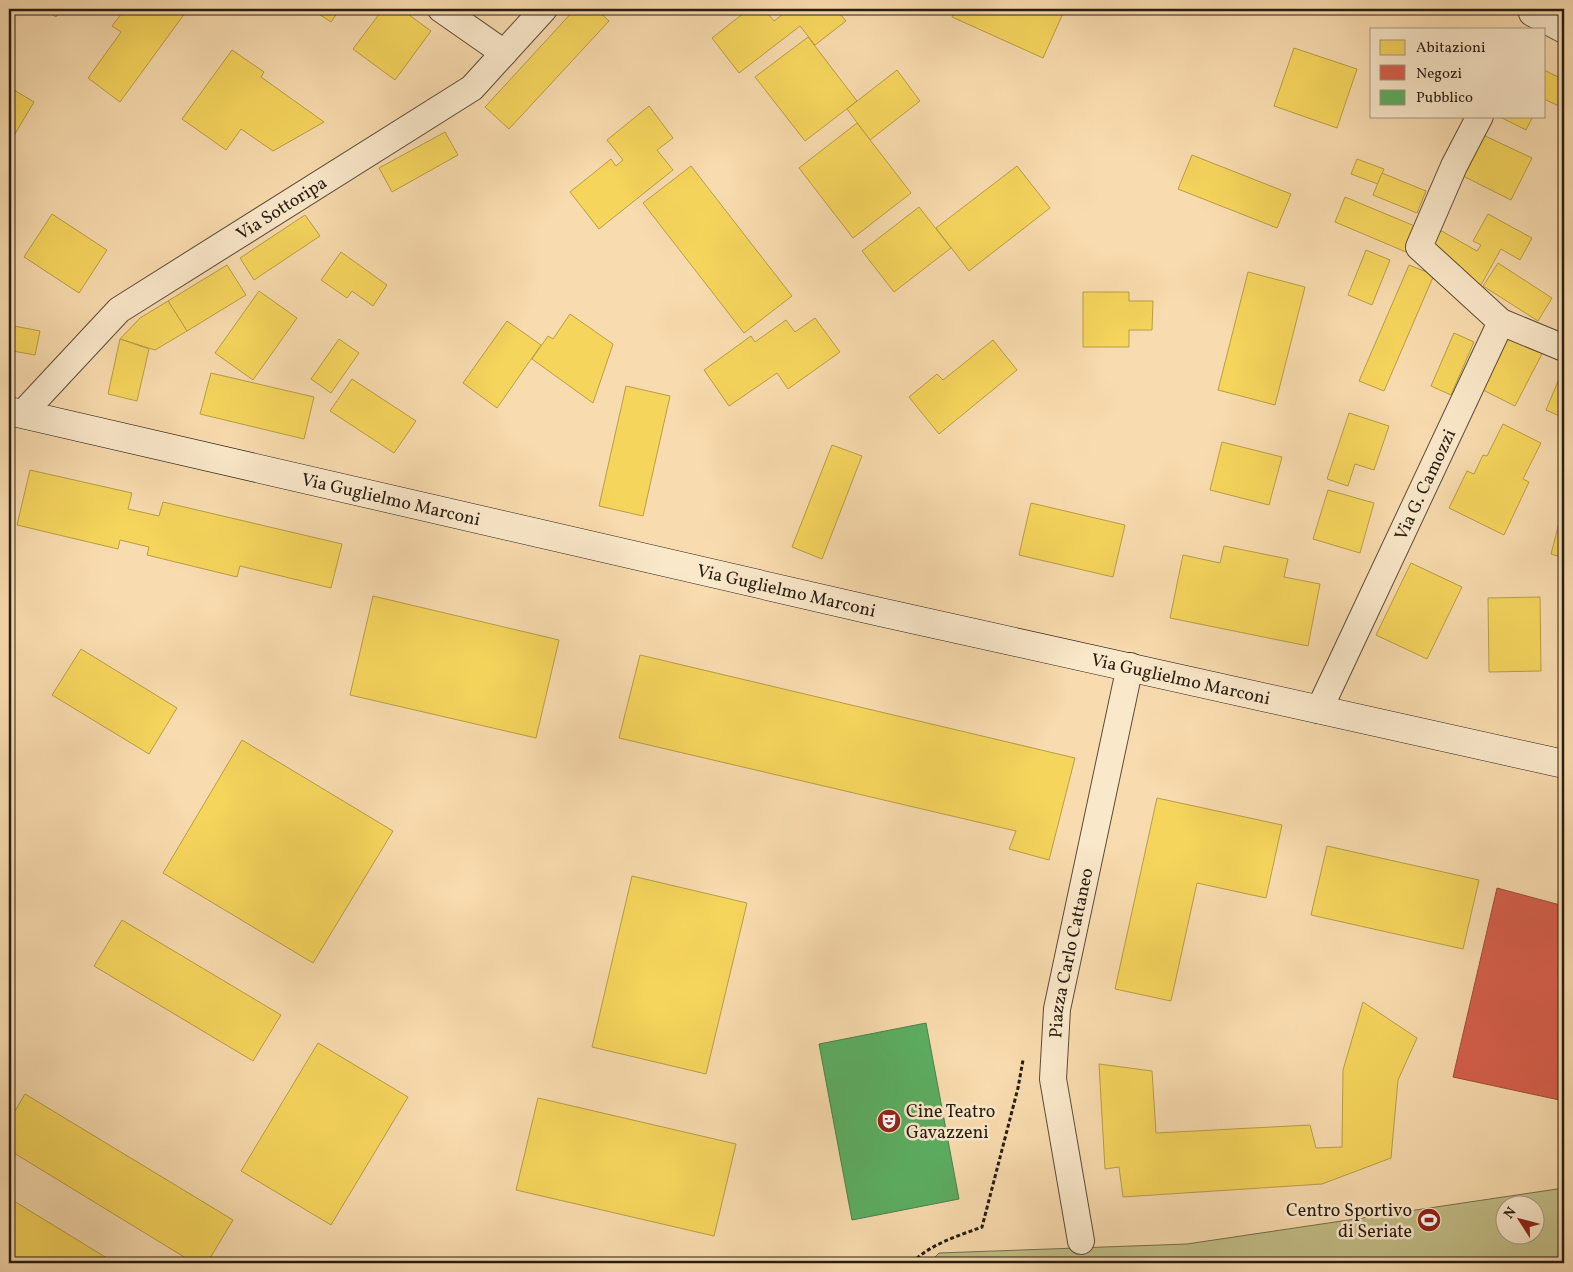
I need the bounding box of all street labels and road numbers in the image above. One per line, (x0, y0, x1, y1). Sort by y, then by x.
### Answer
street label: Via Sottoripa (232, 171, 332, 247)
street label: Via G. Camozzi (1389, 425, 1463, 545)
street label: Via Guglielmo Marconi (299, 468, 483, 533)
street label: Via Guglielmo Marconi (694, 559, 878, 625)
street label: Via Guglielmo Marconi (1088, 648, 1272, 712)
street label: Piazza Carlo Cattaneo (1044, 866, 1101, 1039)

